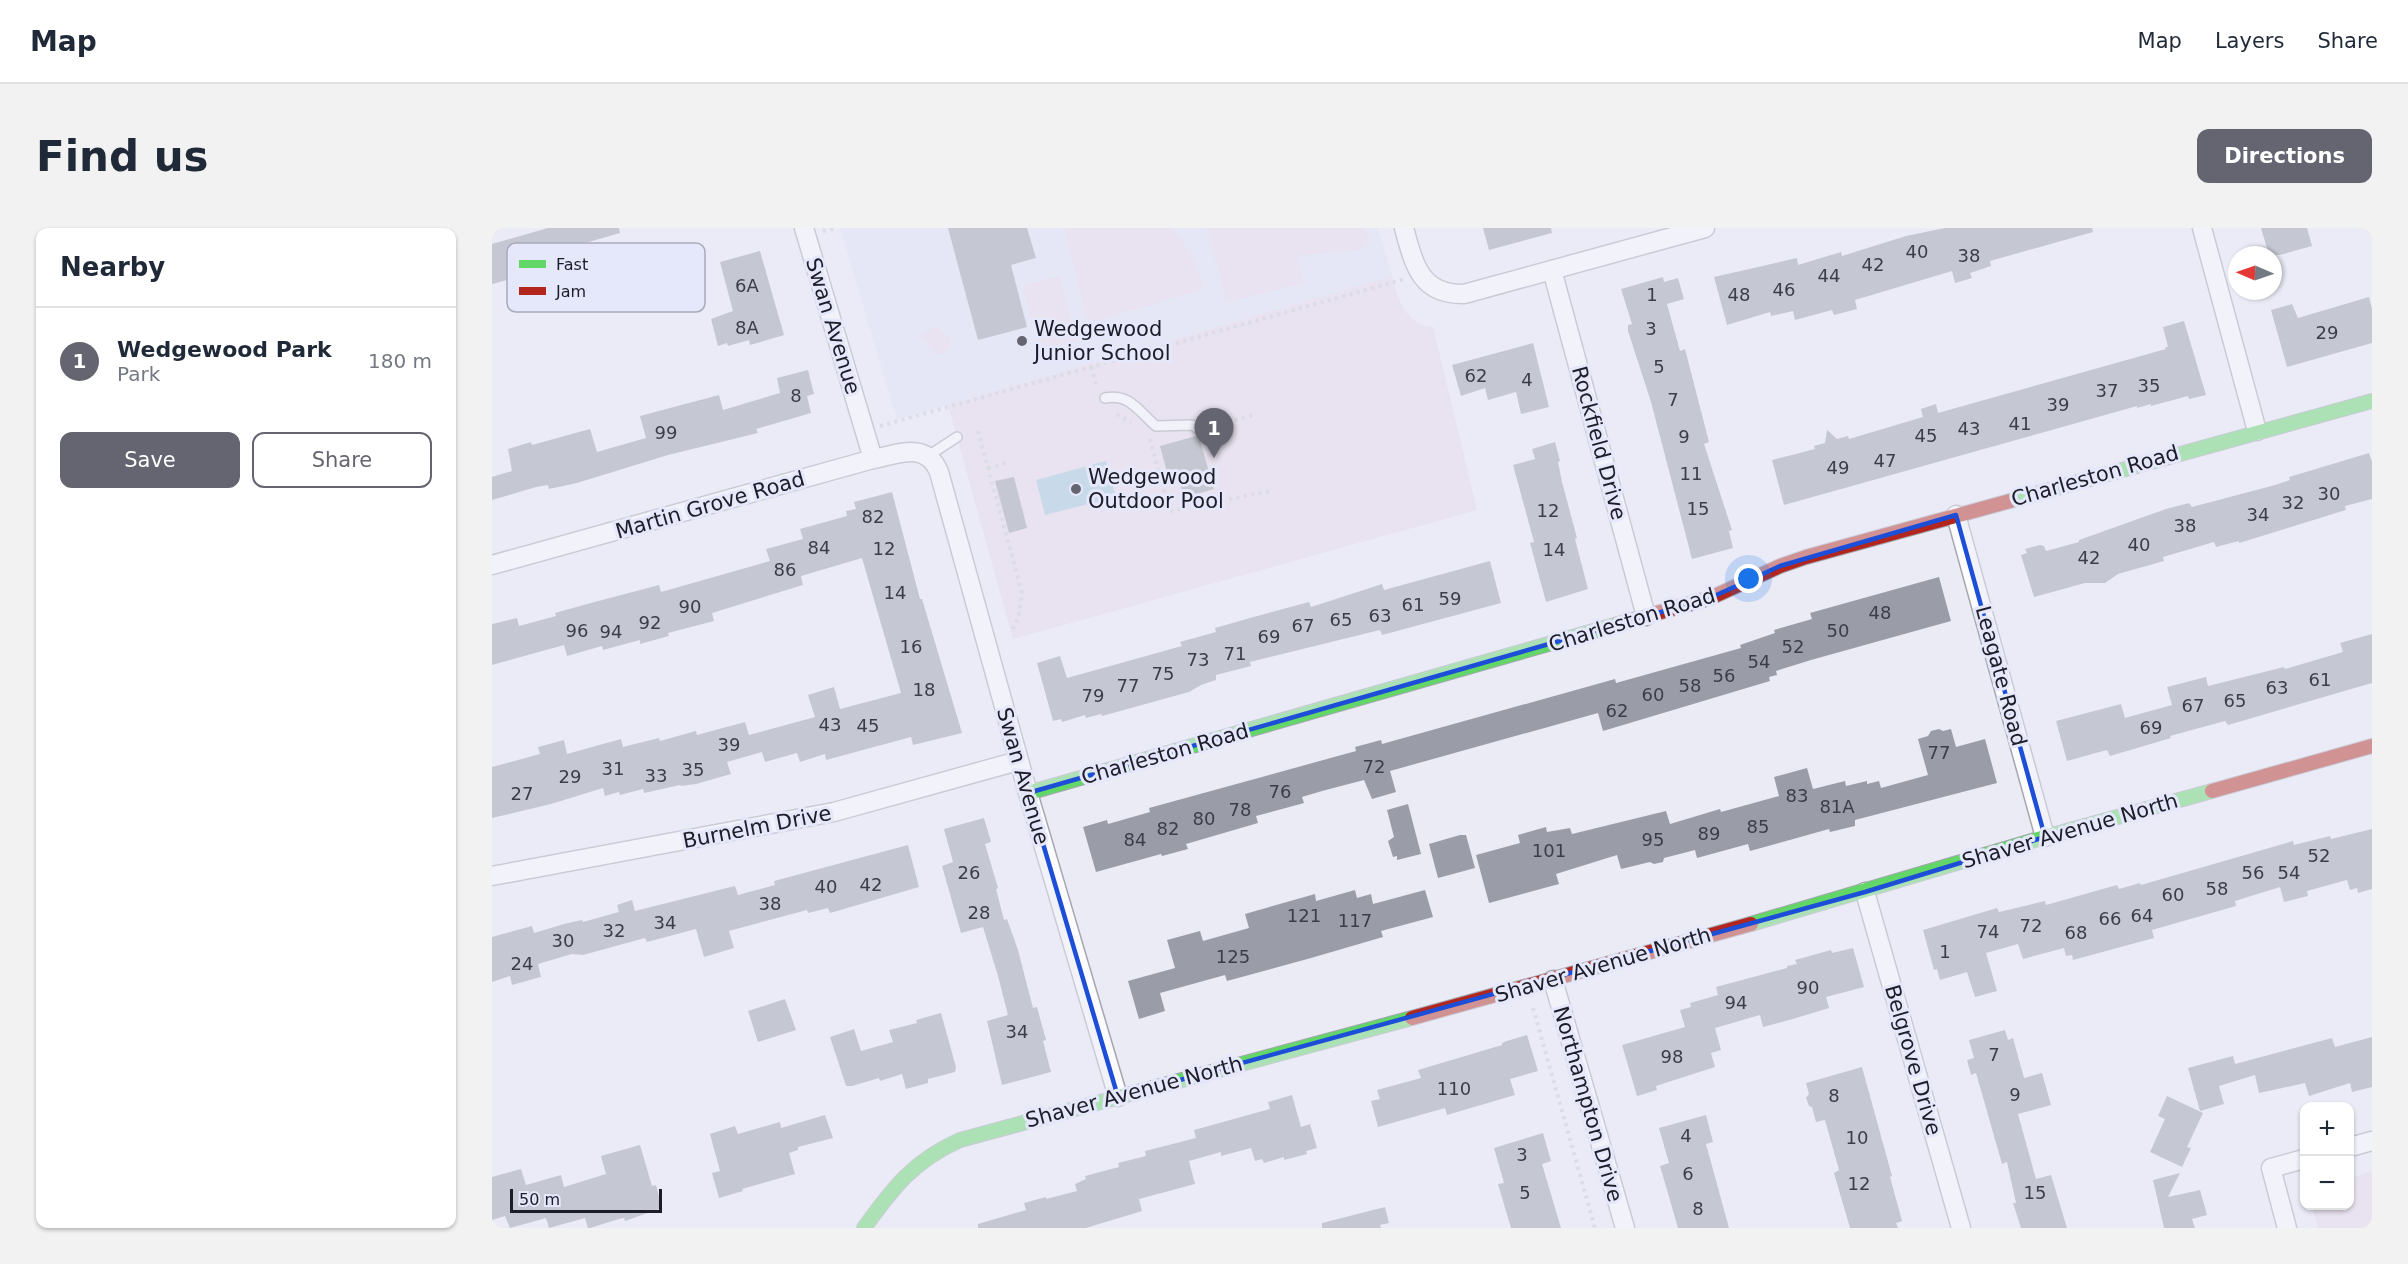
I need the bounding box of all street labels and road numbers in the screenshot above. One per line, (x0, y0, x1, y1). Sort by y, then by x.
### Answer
street label: Swan Avenue (801, 255, 865, 397)
street label: Rockfield Drive (1567, 363, 1631, 523)
street label: Charleston Road (2009, 441, 2181, 511)
street label: Martin Grove Road (613, 466, 807, 544)
street label: Charleston Road (1546, 583, 1718, 657)
street label: Leagate Road (1971, 603, 2031, 749)
street label: Swan Avenue (992, 705, 1054, 847)
street label: Charleston Road (1079, 719, 1251, 789)
street label: Shaver Avenue North (1959, 789, 2181, 873)
street label: Burnelm Drive (681, 801, 833, 853)
street label: Shaver Avenue North (1492, 923, 1714, 1007)
street label: Belgrove Drive (1880, 982, 1946, 1138)
street label: Northampton Drive (1549, 1003, 1627, 1205)
street label: Shaver Avenue North (1023, 1051, 1245, 1133)

